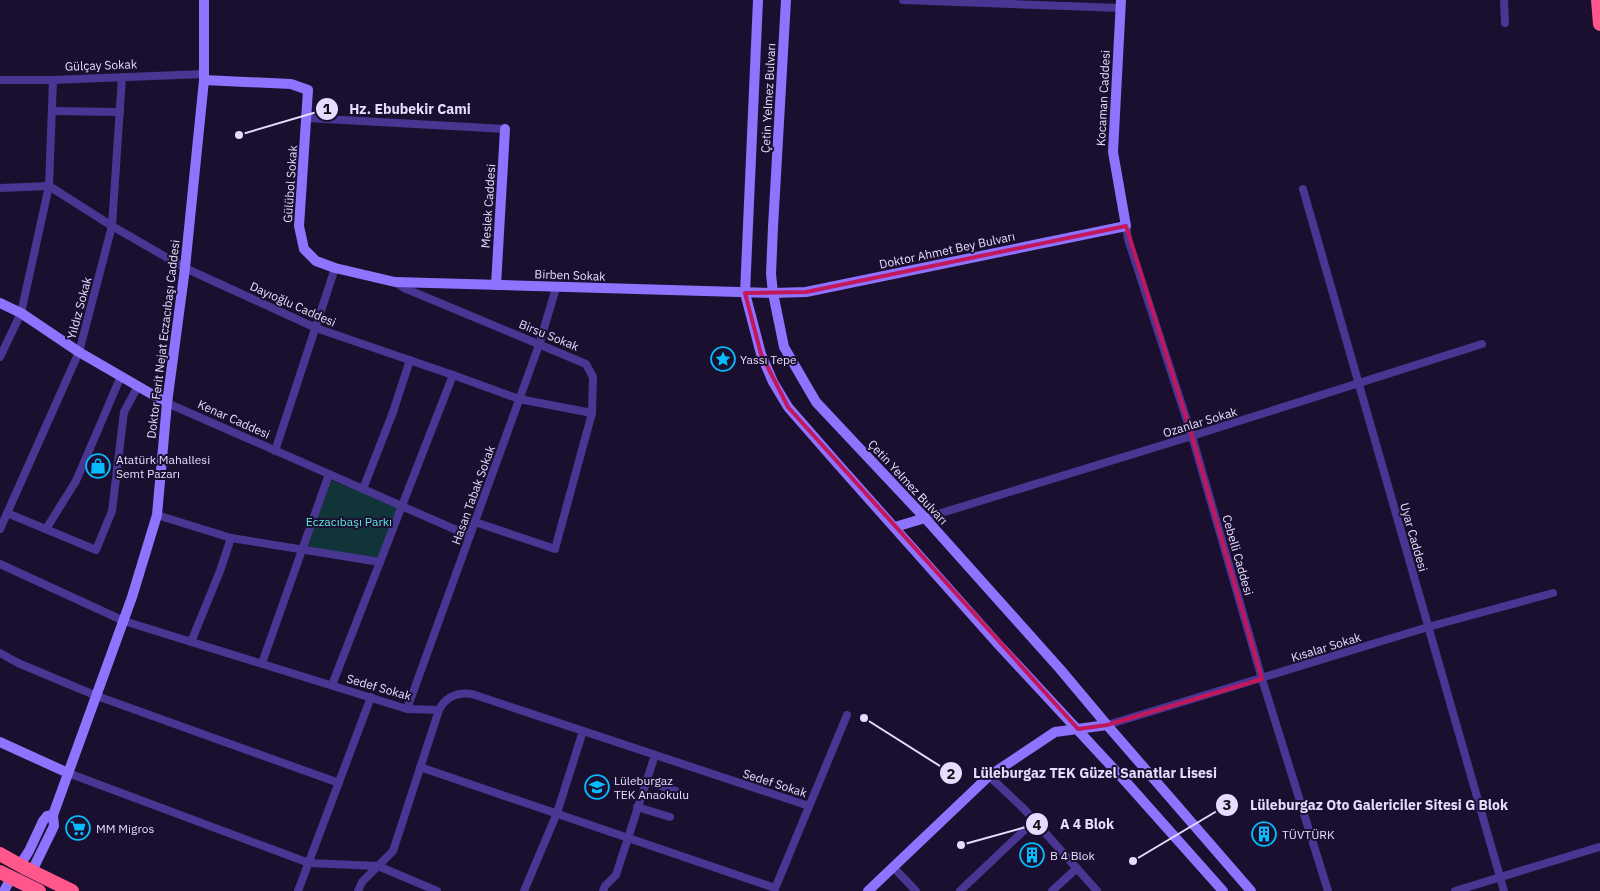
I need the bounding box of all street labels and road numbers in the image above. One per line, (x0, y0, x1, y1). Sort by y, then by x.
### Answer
street label: Çetin Yelmez Bulvarı (758, 43, 778, 153)
street label: Kocaman Caddesi (1093, 50, 1113, 146)
street label: Gülçay Sokak (65, 56, 138, 74)
street label: Gülübol Sokak (280, 144, 300, 223)
street label: Meslek Caddesi (478, 163, 498, 249)
street label: Doktor Ahmet Bey Bulvarı (878, 228, 1016, 272)
street label: Doktor Ferit Nejat Eczacıbaşı Caddesi (143, 239, 183, 439)
street label: Birben Sokak (534, 266, 606, 284)
street label: Yıldız Sokak (63, 275, 95, 341)
street label: Dayıoğlu Caddesi (248, 278, 338, 330)
street label: Birsu Sokak (517, 316, 582, 354)
street label: Kenar Caddesi (196, 396, 272, 442)
street label: Ozanlar Sokak (1161, 403, 1240, 440)
street label: Çetin Yelmez Bulvarı (865, 437, 951, 527)
street label: Hasan Tabak Sokak (448, 443, 498, 547)
street label: Uyar Caddesi (1397, 501, 1431, 573)
street label: Cebelli Caddesi (1219, 513, 1257, 597)
street label: Kısalar Sokak (1289, 629, 1363, 665)
street label: Sedef Sokak (345, 671, 414, 704)
street label: Sedef Sokak (741, 766, 810, 801)

